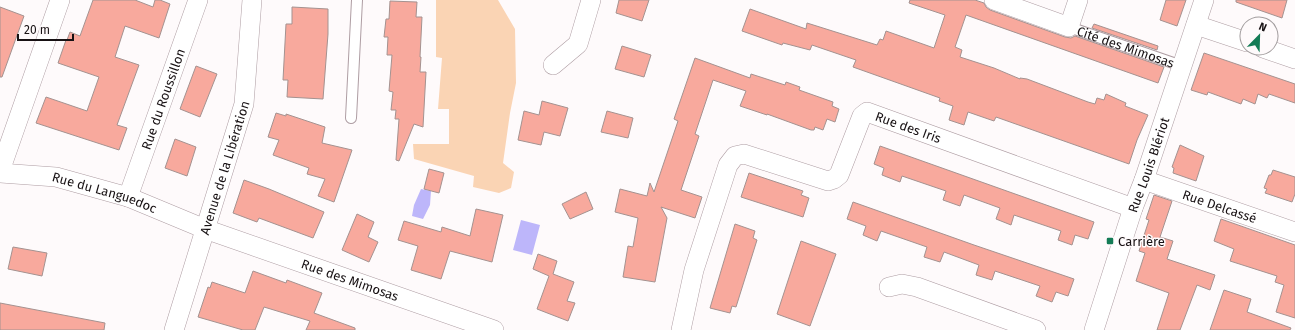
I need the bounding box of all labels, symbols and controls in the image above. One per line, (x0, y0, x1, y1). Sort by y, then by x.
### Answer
scale bar (18, 16, 73, 42)
north arrow (1239, 16, 1279, 56)
text: N (1257, 20, 1269, 35)
text: 20 m (24, 23, 50, 37)
street label: Cité des Mimosas (1075, 23, 1176, 70)
street label: Rue du Roussillon (138, 46, 188, 152)
street label: Avenue de la Libération (196, 99, 252, 236)
street label: Rue des Iris (873, 108, 943, 146)
street label: Rue Louis Blériot (1125, 115, 1172, 214)
street label: Rue du Languedoc (51, 169, 159, 216)
street label: Rue Delcassé (1181, 186, 1259, 226)
place label: Carrière (1118, 234, 1165, 249)
marker: Carrière (1105, 236, 1115, 246)
street label: Rue des Mimosas (300, 256, 401, 304)

